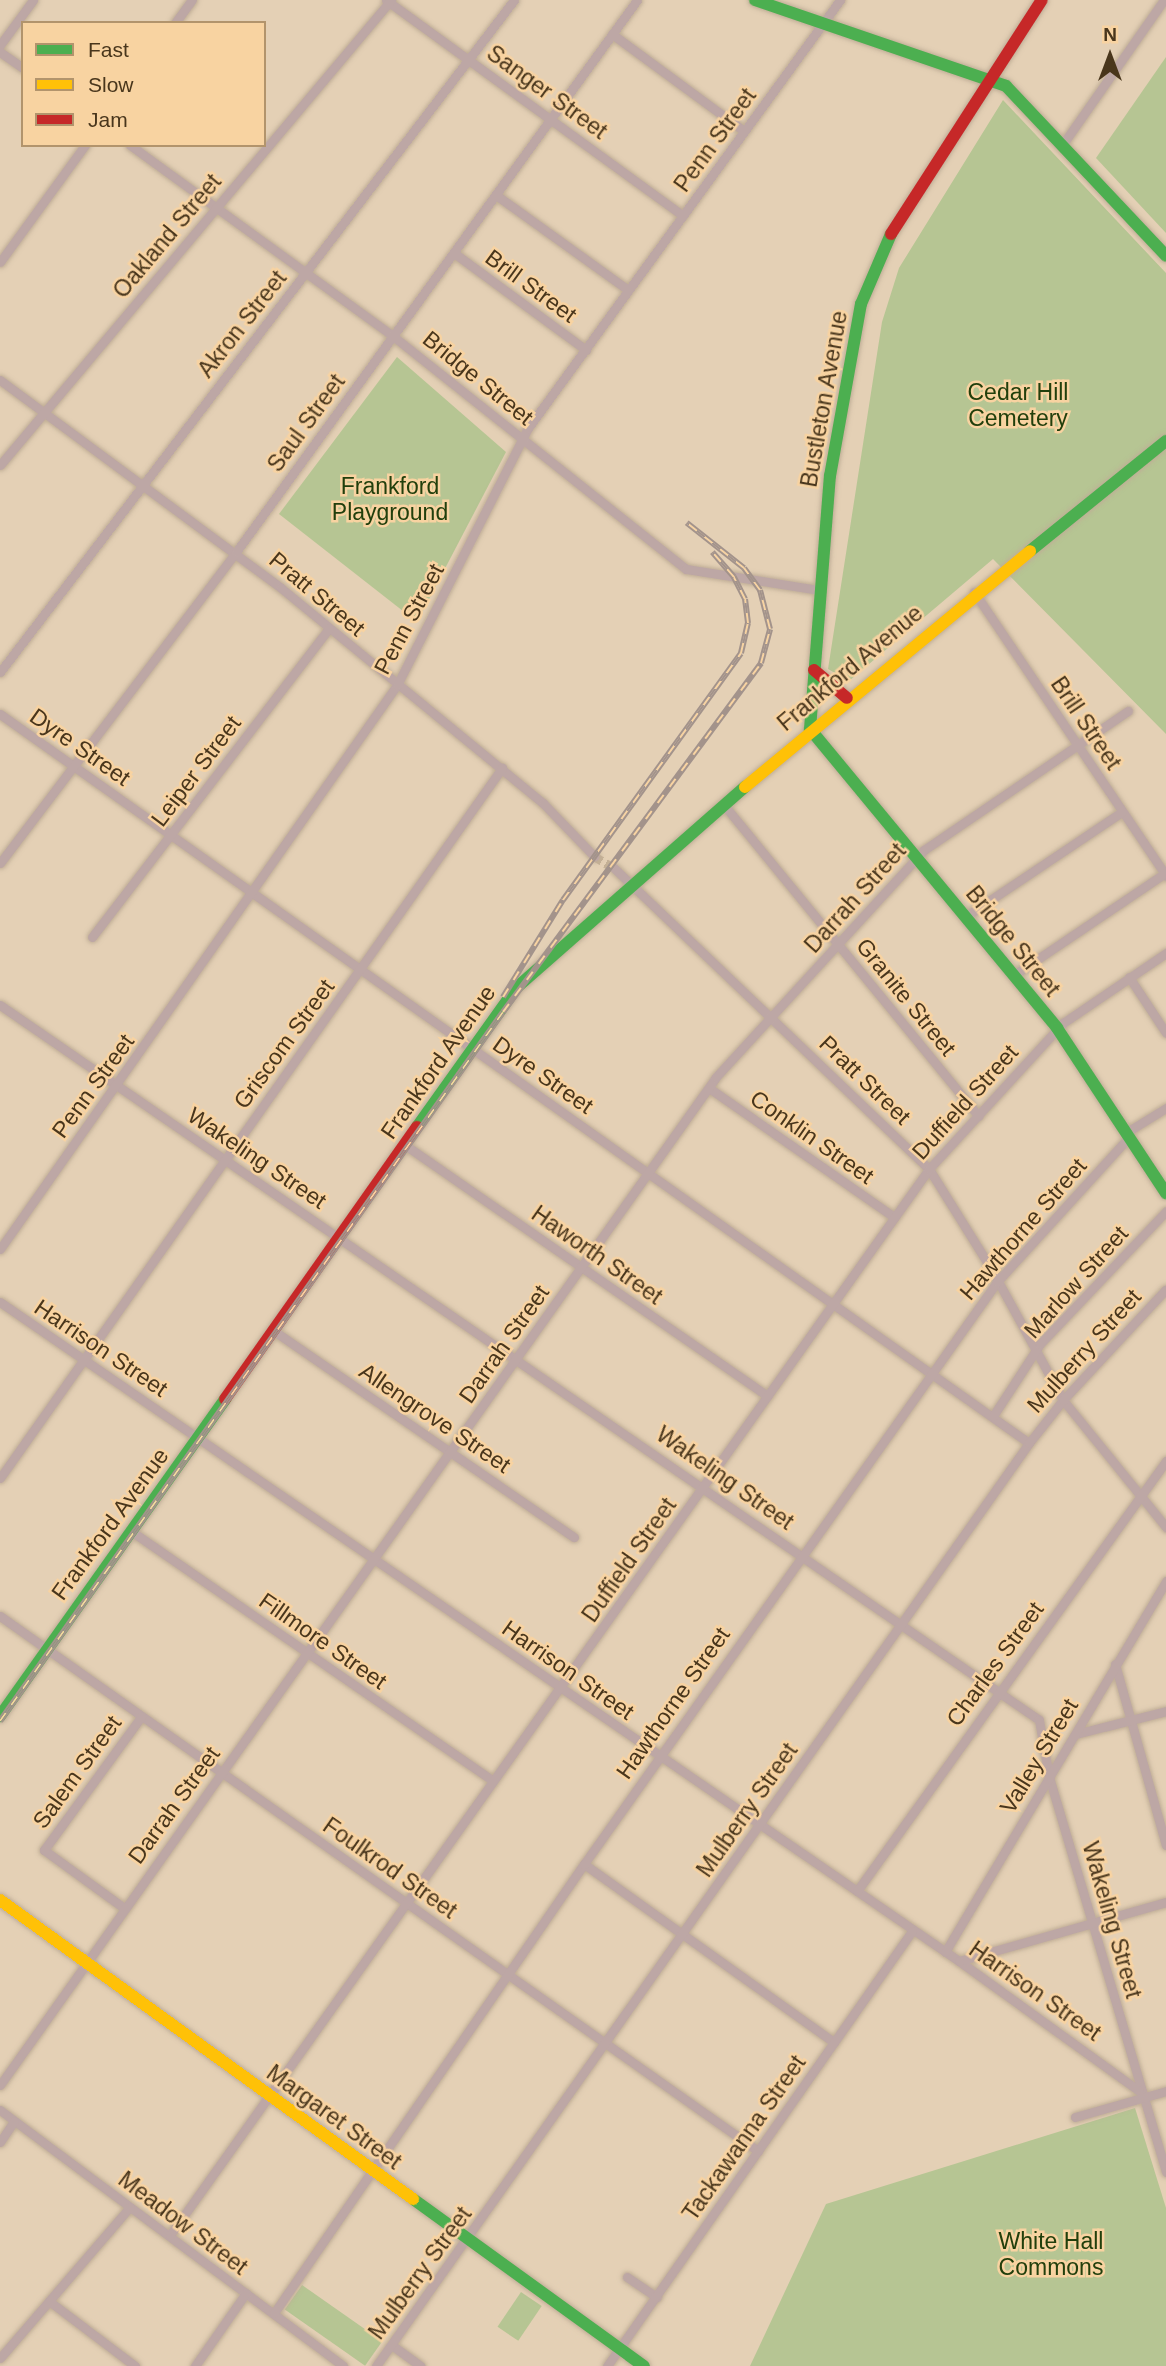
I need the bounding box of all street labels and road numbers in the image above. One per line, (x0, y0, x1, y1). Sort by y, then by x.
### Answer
street label: Sanger Street (481, 39, 613, 145)
street label: Penn Street (668, 83, 762, 197)
street label: Oakland Street (107, 168, 227, 304)
street label: Brill Street (480, 244, 582, 328)
street label: Akron Street (192, 265, 292, 383)
street label: Bustleton Avenue (795, 308, 853, 490)
street label: Bridge Street (417, 325, 539, 431)
street label: Saul Street (261, 369, 351, 477)
street label: Pratt Street (264, 546, 370, 642)
street label: Penn Street (368, 559, 450, 679)
street label: Frankford Avenue (771, 599, 929, 737)
street label: Brill Street (1045, 671, 1127, 775)
street label: Dyre Street (24, 702, 136, 792)
street label: Leiper Street (145, 710, 247, 832)
street label: Darrah Street (799, 837, 911, 959)
street label: Bridge Street (960, 880, 1066, 1002)
street label: Granite Street (850, 933, 962, 1061)
street label: Griscom Street (228, 974, 340, 1114)
street label: Frankford Avenue (374, 979, 502, 1145)
street label: Penn Street (46, 1029, 140, 1143)
street label: Dyre Street (487, 1030, 599, 1120)
street label: Pratt Street (814, 1030, 916, 1130)
street label: Duffield Street (906, 1039, 1024, 1165)
street label: Conklin Street (745, 1084, 879, 1190)
street label: Wakeling Street (182, 1101, 332, 1215)
street label: Hawthorne Street (954, 1152, 1092, 1306)
street label: Haworth Street (526, 1200, 668, 1310)
street label: Marlow Street (1018, 1220, 1134, 1344)
street label: Darrah Street (453, 1280, 555, 1408)
street label: Mulberry Street (1021, 1283, 1147, 1419)
street label: Harrison Street (29, 1293, 173, 1403)
street label: Allengrove Street (354, 1357, 516, 1479)
street label: Wakeling Street (651, 1420, 799, 1536)
street label: Frankford Avenue (45, 1442, 175, 1606)
street label: Duffield Street (576, 1493, 682, 1627)
street label: Fillmore Street (254, 1587, 392, 1695)
street label: Charles Street (941, 1596, 1049, 1732)
street label: Harrison Street (497, 1614, 639, 1726)
street label: Hawthorne Street (610, 1622, 736, 1784)
street label: Valley Street (994, 1694, 1084, 1818)
street label: Salem Street (27, 1710, 127, 1834)
street label: Mulberry Street (691, 1738, 803, 1882)
street label: Darrah Street (122, 1741, 226, 1869)
street label: Foulkrod Street (318, 1812, 462, 1924)
street label: Wakeling Street (1076, 1839, 1148, 2001)
street label: Harrison Street (964, 1935, 1106, 2047)
street label: Tackawanna Street (677, 2050, 811, 2226)
street label: Margaret Street (261, 2059, 407, 2175)
street label: Meadow Street (113, 2165, 253, 2281)
street label: Mulberry Street (363, 2201, 477, 2345)

